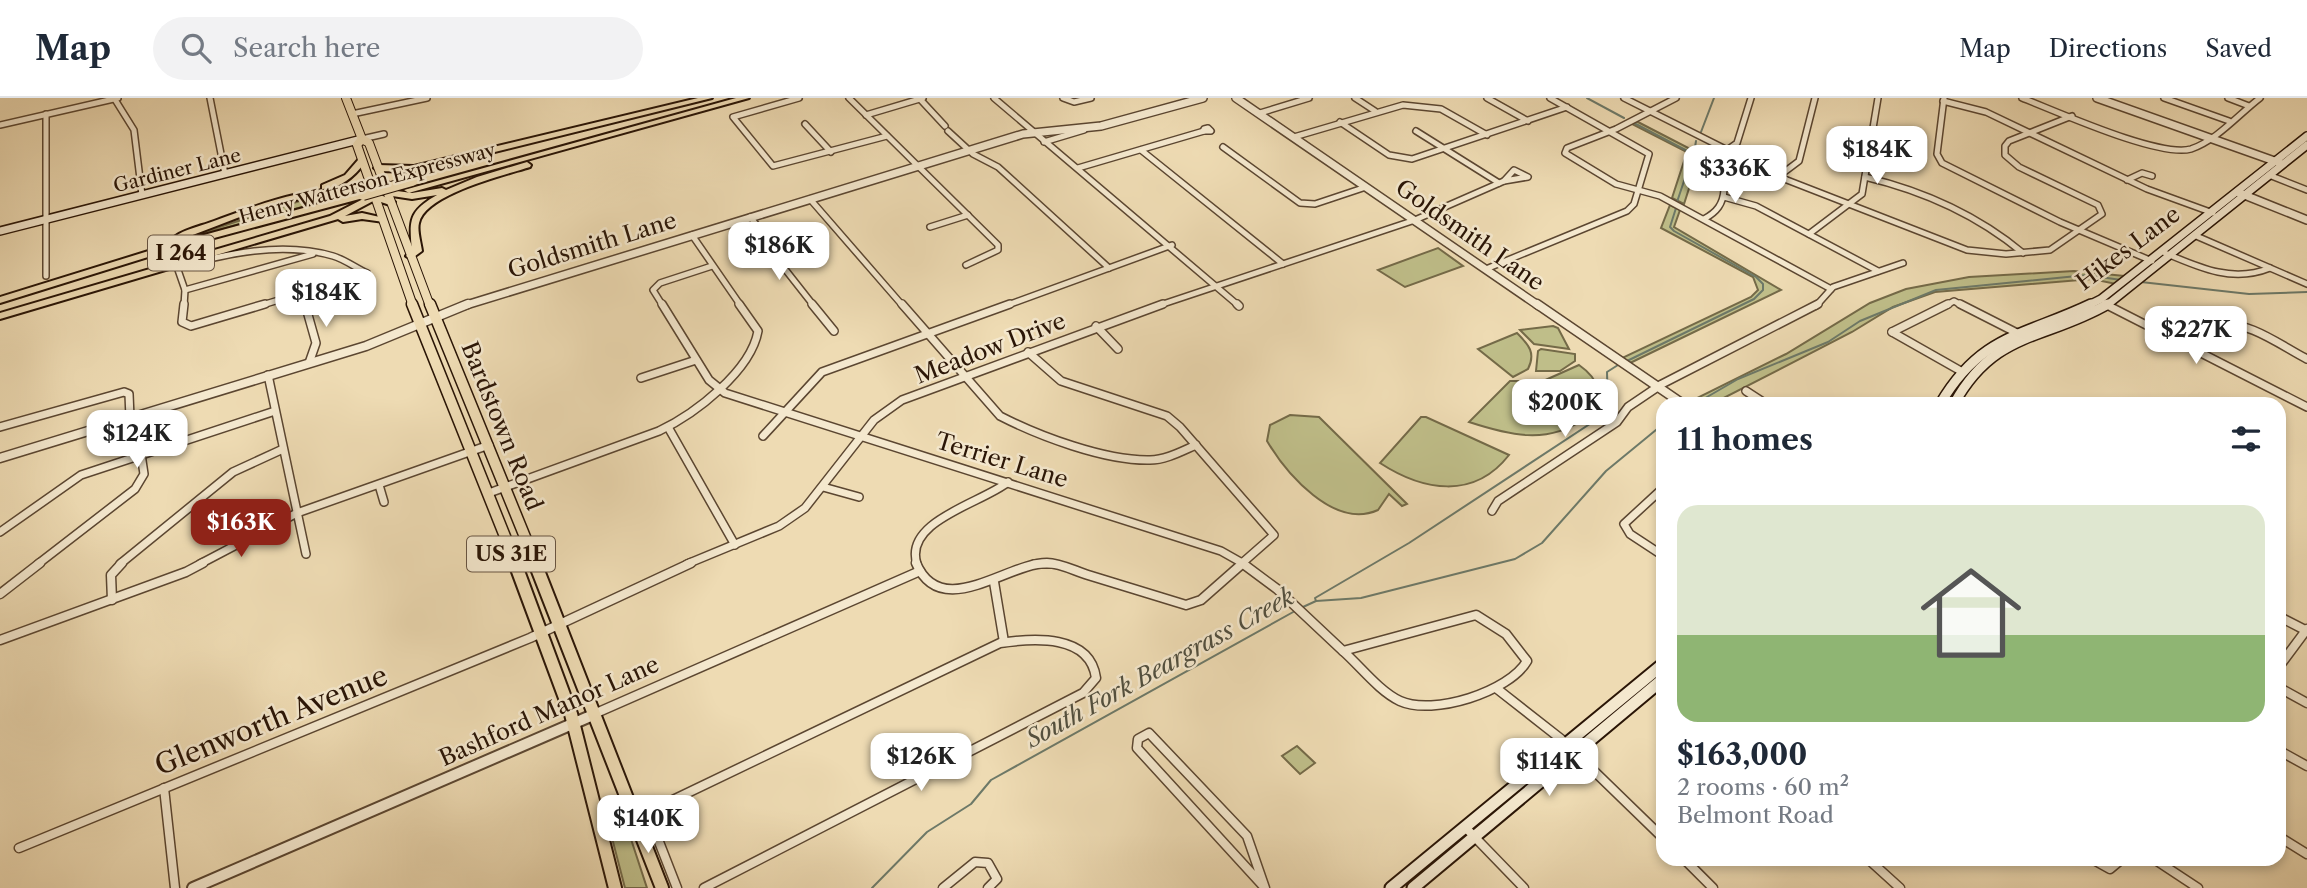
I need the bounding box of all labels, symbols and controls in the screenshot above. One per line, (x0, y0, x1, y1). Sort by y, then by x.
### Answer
search box (153, 17, 643, 80)
text: Map (35, 28, 111, 69)
icon: search (177, 29, 215, 67)
text: Search here (233, 32, 380, 64)
text: Map (1959, 34, 2011, 63)
text: Directions (2049, 34, 2167, 63)
text: Saved (2205, 34, 2272, 63)
pin: $184K (1828, 126, 1926, 186)
text: $184K (1842, 135, 1912, 163)
street label: Henry Watterson Expressway (236, 138, 498, 229)
street label: Gardiner Lane (111, 144, 243, 197)
pin: $336K (1686, 146, 1784, 205)
text: $336K (1700, 154, 1770, 182)
street label: Goldsmith Lane (1390, 173, 1550, 297)
street label: Hikes Lane (2071, 200, 2185, 296)
street label: Goldsmith Lane (504, 206, 680, 284)
pin: $186K (730, 222, 828, 282)
text: $186K (744, 231, 814, 259)
road number: I 264 (148, 236, 214, 270)
pin: $184K (277, 270, 375, 329)
text: $184K (291, 278, 361, 306)
street label: Meadow Drive (911, 306, 1069, 390)
pin: $227K (2147, 306, 2245, 366)
text: $227K (2161, 315, 2231, 343)
street label: Bardstown Road (455, 338, 549, 514)
pin: $200K (1516, 380, 1614, 439)
text: $200K (1528, 388, 1602, 416)
pin: $124K (88, 410, 186, 470)
text: $124K (103, 419, 171, 447)
icon: filters (2227, 420, 2265, 458)
text: 11 homes (1677, 421, 1813, 458)
street label: Terrier Lane (932, 427, 1072, 493)
pin: $163K (192, 500, 290, 559)
text: $163K (207, 508, 275, 536)
road number: US 31E (467, 536, 555, 572)
icon: home (1908, 550, 2034, 676)
water label: South Fork Beargrass Creek (1019, 581, 1299, 754)
street label: Bashford Manor Lane (435, 650, 663, 772)
street label: Glenworth Avenue (150, 658, 392, 782)
pin: $126K (872, 734, 970, 793)
text: $163,000 (1677, 736, 1807, 773)
pin: $114K (1500, 738, 1598, 798)
text: $126K (887, 742, 955, 770)
text: $114K (1516, 747, 1582, 775)
text: 2 rooms · 60 m² (1677, 773, 1849, 801)
pin: $140K (599, 796, 697, 855)
text: Belmont Road (1677, 801, 1834, 829)
text: $140K (613, 804, 683, 832)

